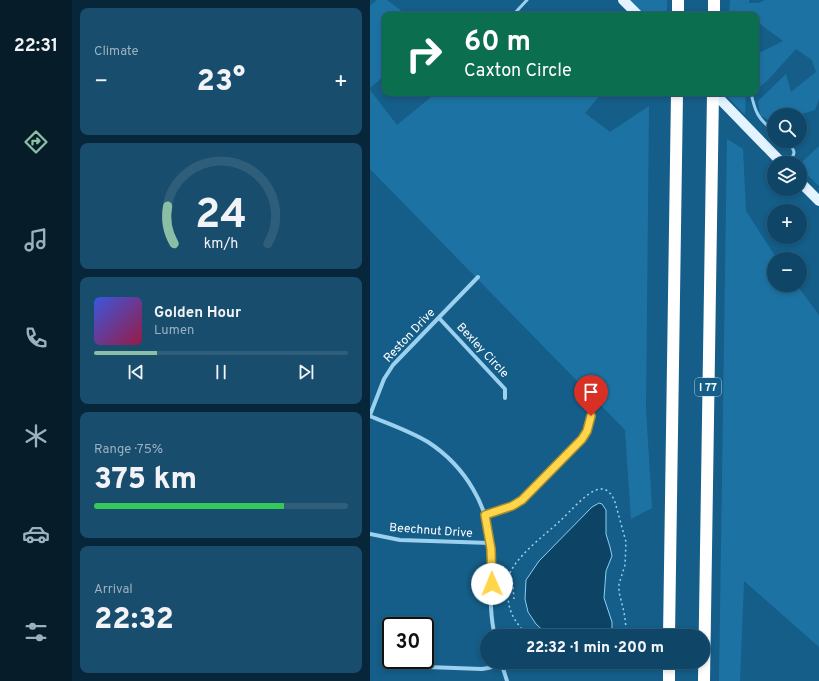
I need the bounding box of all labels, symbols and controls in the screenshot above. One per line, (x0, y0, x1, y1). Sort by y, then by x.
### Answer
text: 60 m (464, 25, 531, 61)
icon: right (398, 28, 450, 80)
text: 22:31 (14, 35, 58, 58)
text: Climate (94, 44, 139, 60)
text: Caxton Circle (464, 60, 572, 83)
text: 23° (197, 64, 245, 101)
text: − (94, 69, 108, 96)
text: + (334, 69, 348, 96)
map controls (767, 108, 807, 292)
button: search (767, 108, 807, 148)
icon: directions (22, 128, 50, 156)
button: layers (767, 156, 807, 196)
text: 24 (195, 190, 247, 243)
button: + (767, 204, 807, 244)
icon: music (22, 226, 50, 254)
text: km/h (204, 234, 238, 252)
button: − (767, 252, 807, 292)
text: Golden Hour (154, 304, 241, 323)
street label: Reston Drive (380, 305, 439, 366)
street label: Bexley Circle (453, 320, 512, 382)
text: Lumen (154, 323, 194, 339)
icon: phone (22, 324, 50, 352)
icon: previous (125, 361, 147, 383)
icon: pause (210, 361, 232, 383)
icon: next (295, 361, 317, 383)
pin (574, 375, 608, 416)
road number: I 77 (695, 378, 721, 396)
icon: arrive (580, 381, 602, 403)
icon: climate (22, 422, 50, 450)
text: Range · 75% (94, 442, 163, 458)
text: 375 km (94, 462, 197, 499)
icon: car (22, 520, 50, 548)
street label: Beechnut Drive (389, 520, 473, 542)
position arrow (471, 563, 513, 605)
text: Arrival (94, 582, 133, 598)
text: 22:32 (94, 602, 174, 639)
speed limit sign: 30 (382, 617, 434, 669)
icon: filters (22, 618, 50, 646)
text: 22:32 · 1 min · 200 m (526, 639, 664, 658)

